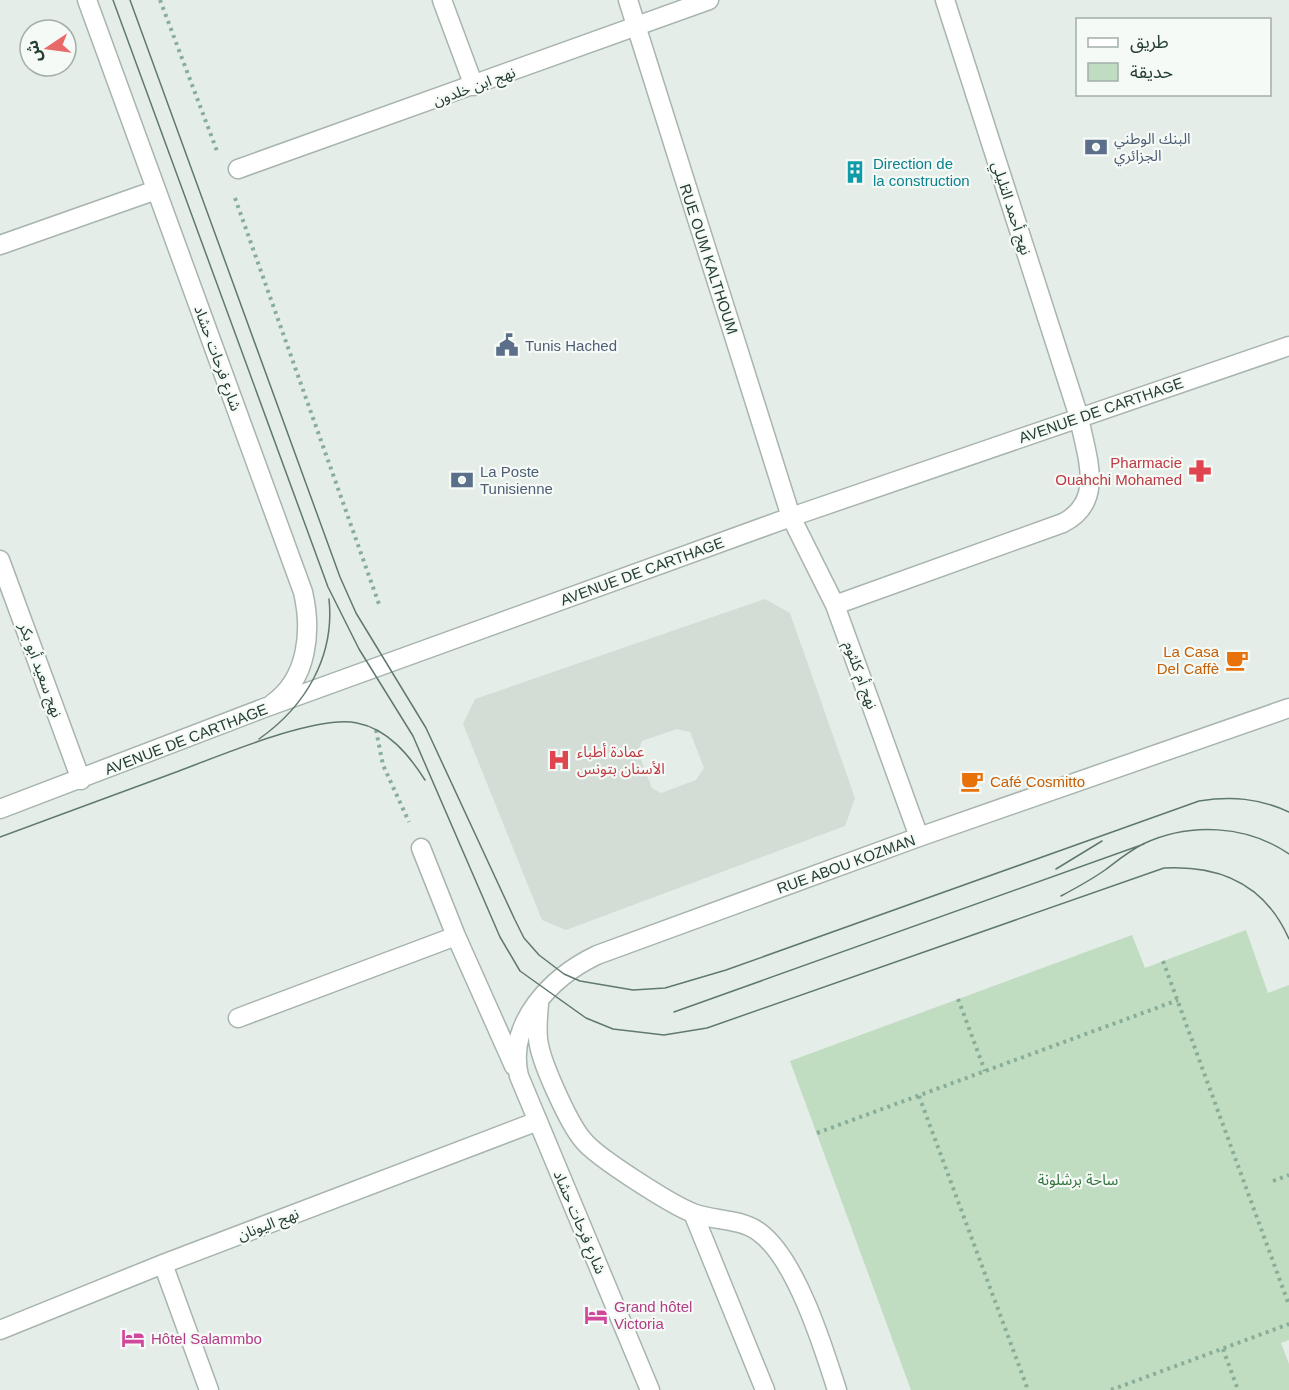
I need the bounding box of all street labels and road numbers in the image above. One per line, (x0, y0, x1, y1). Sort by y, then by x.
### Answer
street label: نهج ابن خلدون (430, 63, 519, 113)
street label: نهج أحمد التليلي (985, 159, 1035, 258)
street label: RUE OUM KALTHOUM (677, 182, 741, 336)
street label: شارع فرحات حشاد (187, 303, 245, 415)
street label: AVENUE DE CARTHAGE (1017, 374, 1185, 446)
street label: AVENUE DE CARTHAGE (558, 533, 726, 609)
street label: نهج سعيد أبو بكر (12, 620, 66, 721)
street label: نهج أم كلثوم (837, 639, 881, 713)
street label: AVENUE DE CARTHAGE (102, 700, 270, 778)
street label: RUE ABOU KOZMAN (775, 831, 917, 897)
street label: شارع فرحات حشاد (547, 1168, 610, 1278)
street label: نهج اليونان (235, 1205, 303, 1247)

